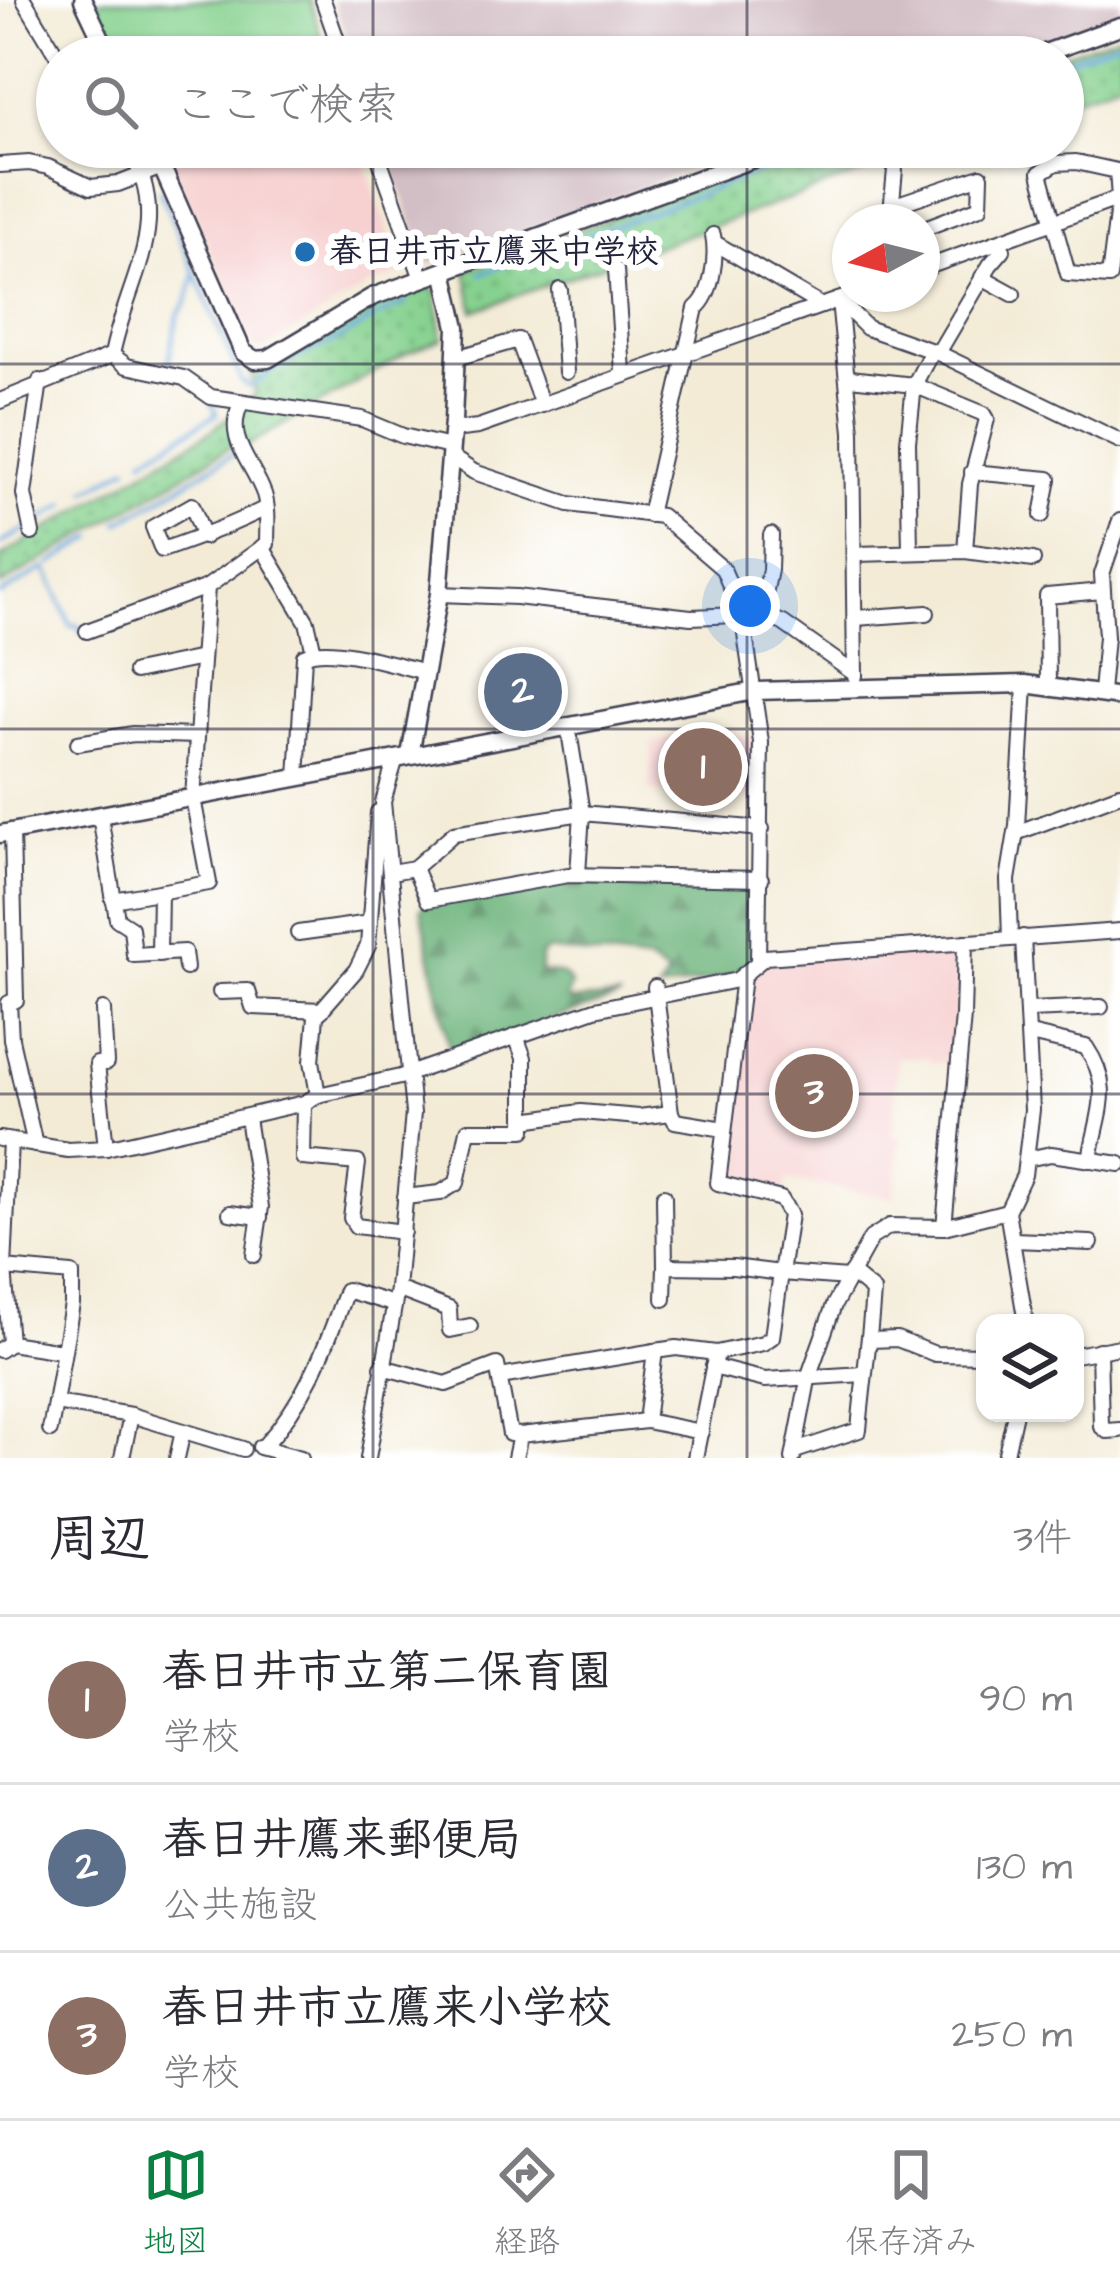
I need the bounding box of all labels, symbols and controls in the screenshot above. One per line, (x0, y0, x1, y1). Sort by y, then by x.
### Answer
search box (36, 36, 1084, 168)
icon: search (78, 69, 144, 135)
text: ここで検索 (174, 75, 399, 137)
north arrow (832, 204, 940, 312)
place label: 春日井市立鷹来中学校 (329, 229, 659, 275)
marker: 春日井市立鷹来中学校 (292, 239, 318, 265)
your location (720, 576, 780, 636)
pin: 2 (484, 647, 562, 737)
pin: 1 (664, 722, 742, 812)
pin: 3 (775, 1048, 853, 1138)
map controls (976, 1314, 1084, 1422)
button: layers (976, 1314, 1084, 1422)
text: 周辺 (48, 1505, 150, 1576)
text: 3件 (1013, 1513, 1072, 1567)
text: 春日井市立第二保育園 (162, 1642, 612, 1704)
text: 1 (85, 1673, 90, 1727)
text: 90 m (979, 1673, 1072, 1727)
text: 学校 (162, 1711, 240, 1765)
text: 春日井鷹来郵便局 (162, 1810, 522, 1872)
text: 2 (76, 1841, 98, 1895)
text: 130 m (977, 1841, 1072, 1895)
text: 公共施設 (162, 1879, 318, 1933)
text: 春日井市立鷹来小学校 (162, 1978, 612, 2040)
text: 3 (77, 2009, 97, 2063)
text: 250 m (951, 2009, 1072, 2063)
text: 学校 (162, 2047, 240, 2101)
tab: 地図 (143, 2142, 209, 2265)
tab: 経路 (494, 2142, 560, 2265)
tab: 保存済み (845, 2142, 977, 2265)

